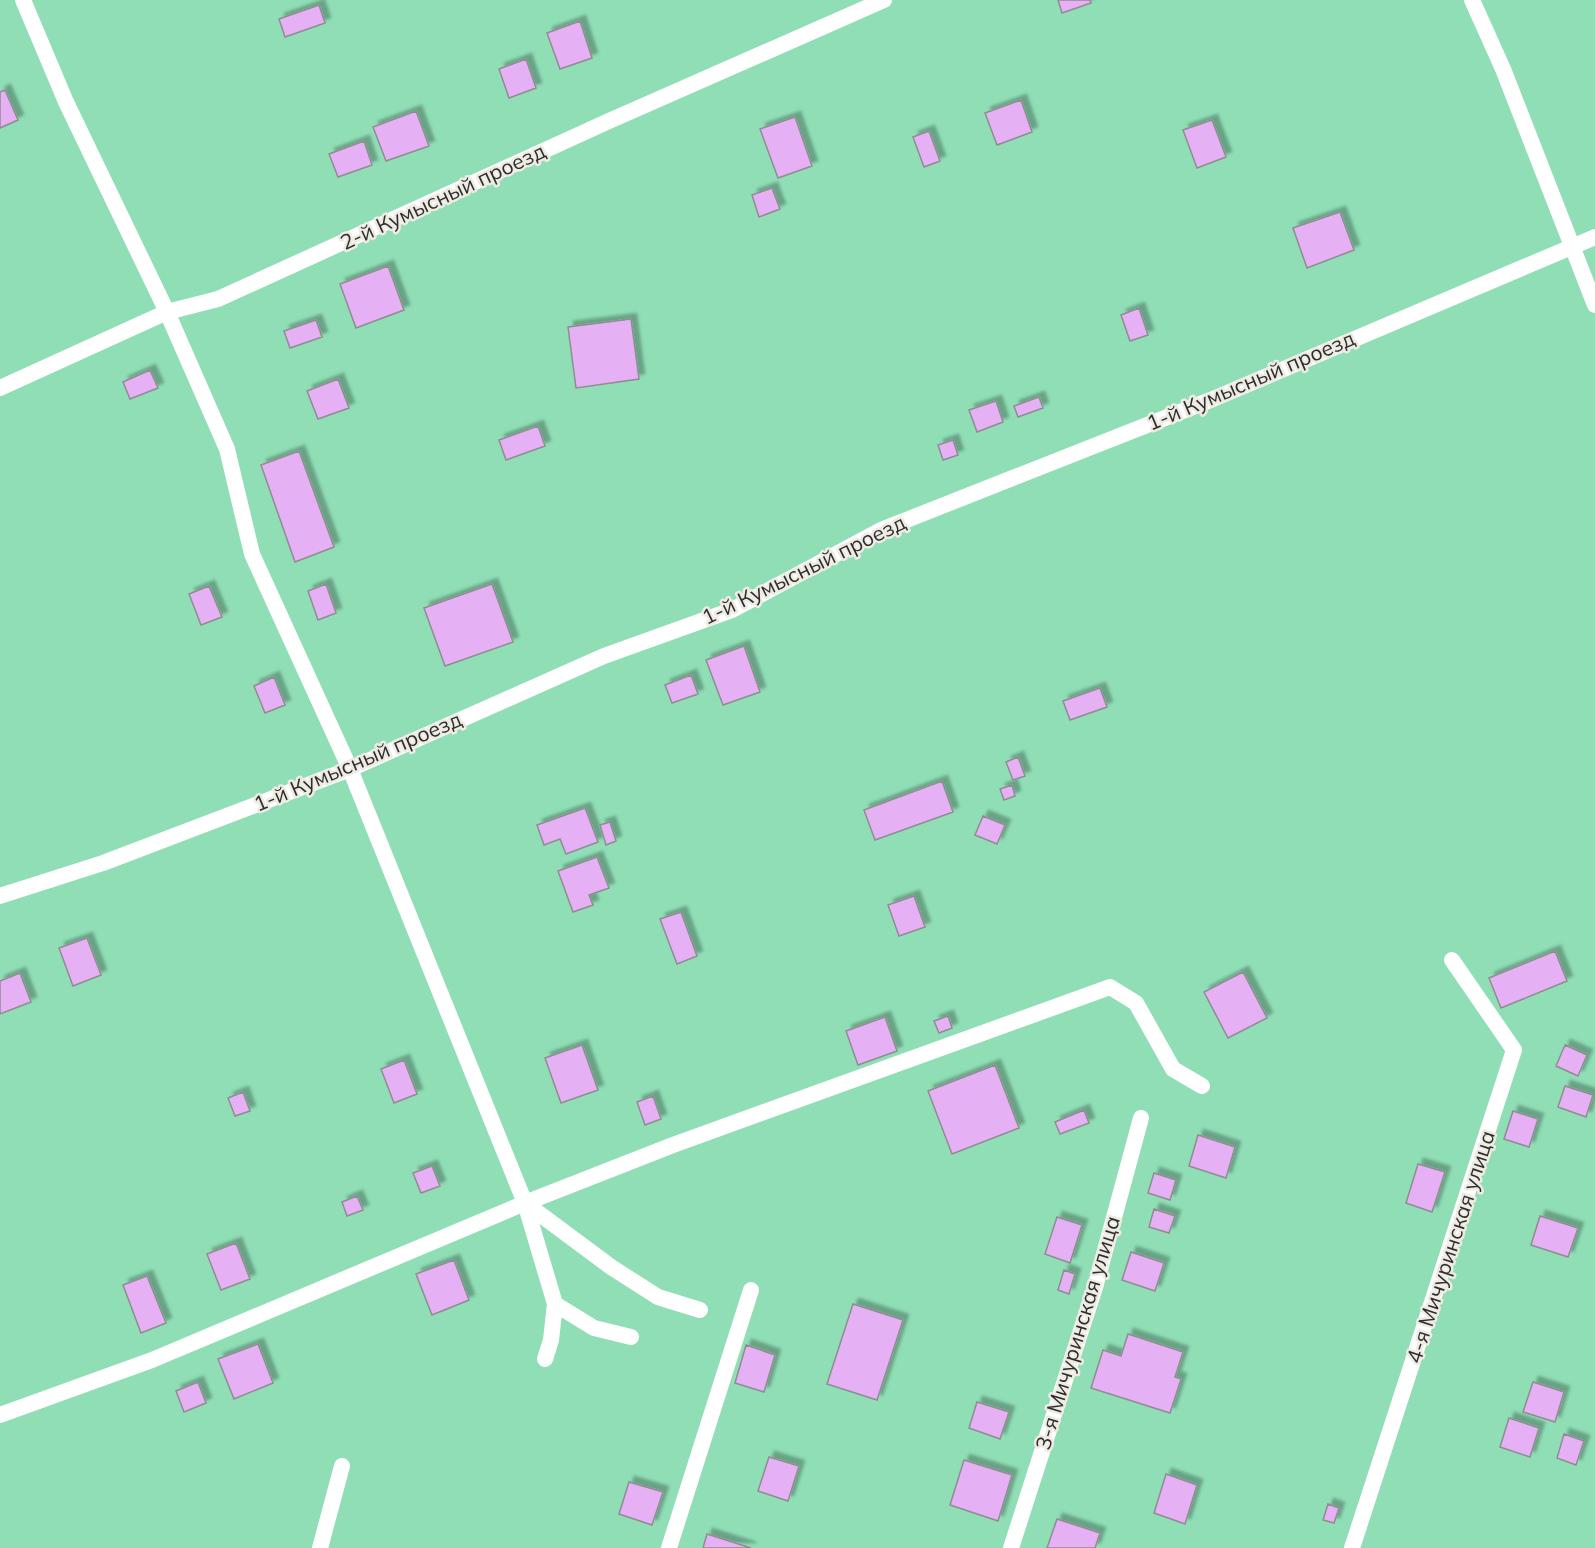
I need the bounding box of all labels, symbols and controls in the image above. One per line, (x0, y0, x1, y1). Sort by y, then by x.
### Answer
street label: 2-й Кумысный проезд (336, 137, 550, 255)
street label: 1-й Кумысный проезд (1143, 324, 1359, 436)
street label: 1-й Кумысный проезд (697, 508, 910, 630)
street label: 1-й Кумысный проезд (250, 705, 466, 817)
street label: 4-я Мичуринская улица (1400, 1127, 1500, 1366)
street label: 3-я Мичуринская улица (1029, 1213, 1125, 1453)

